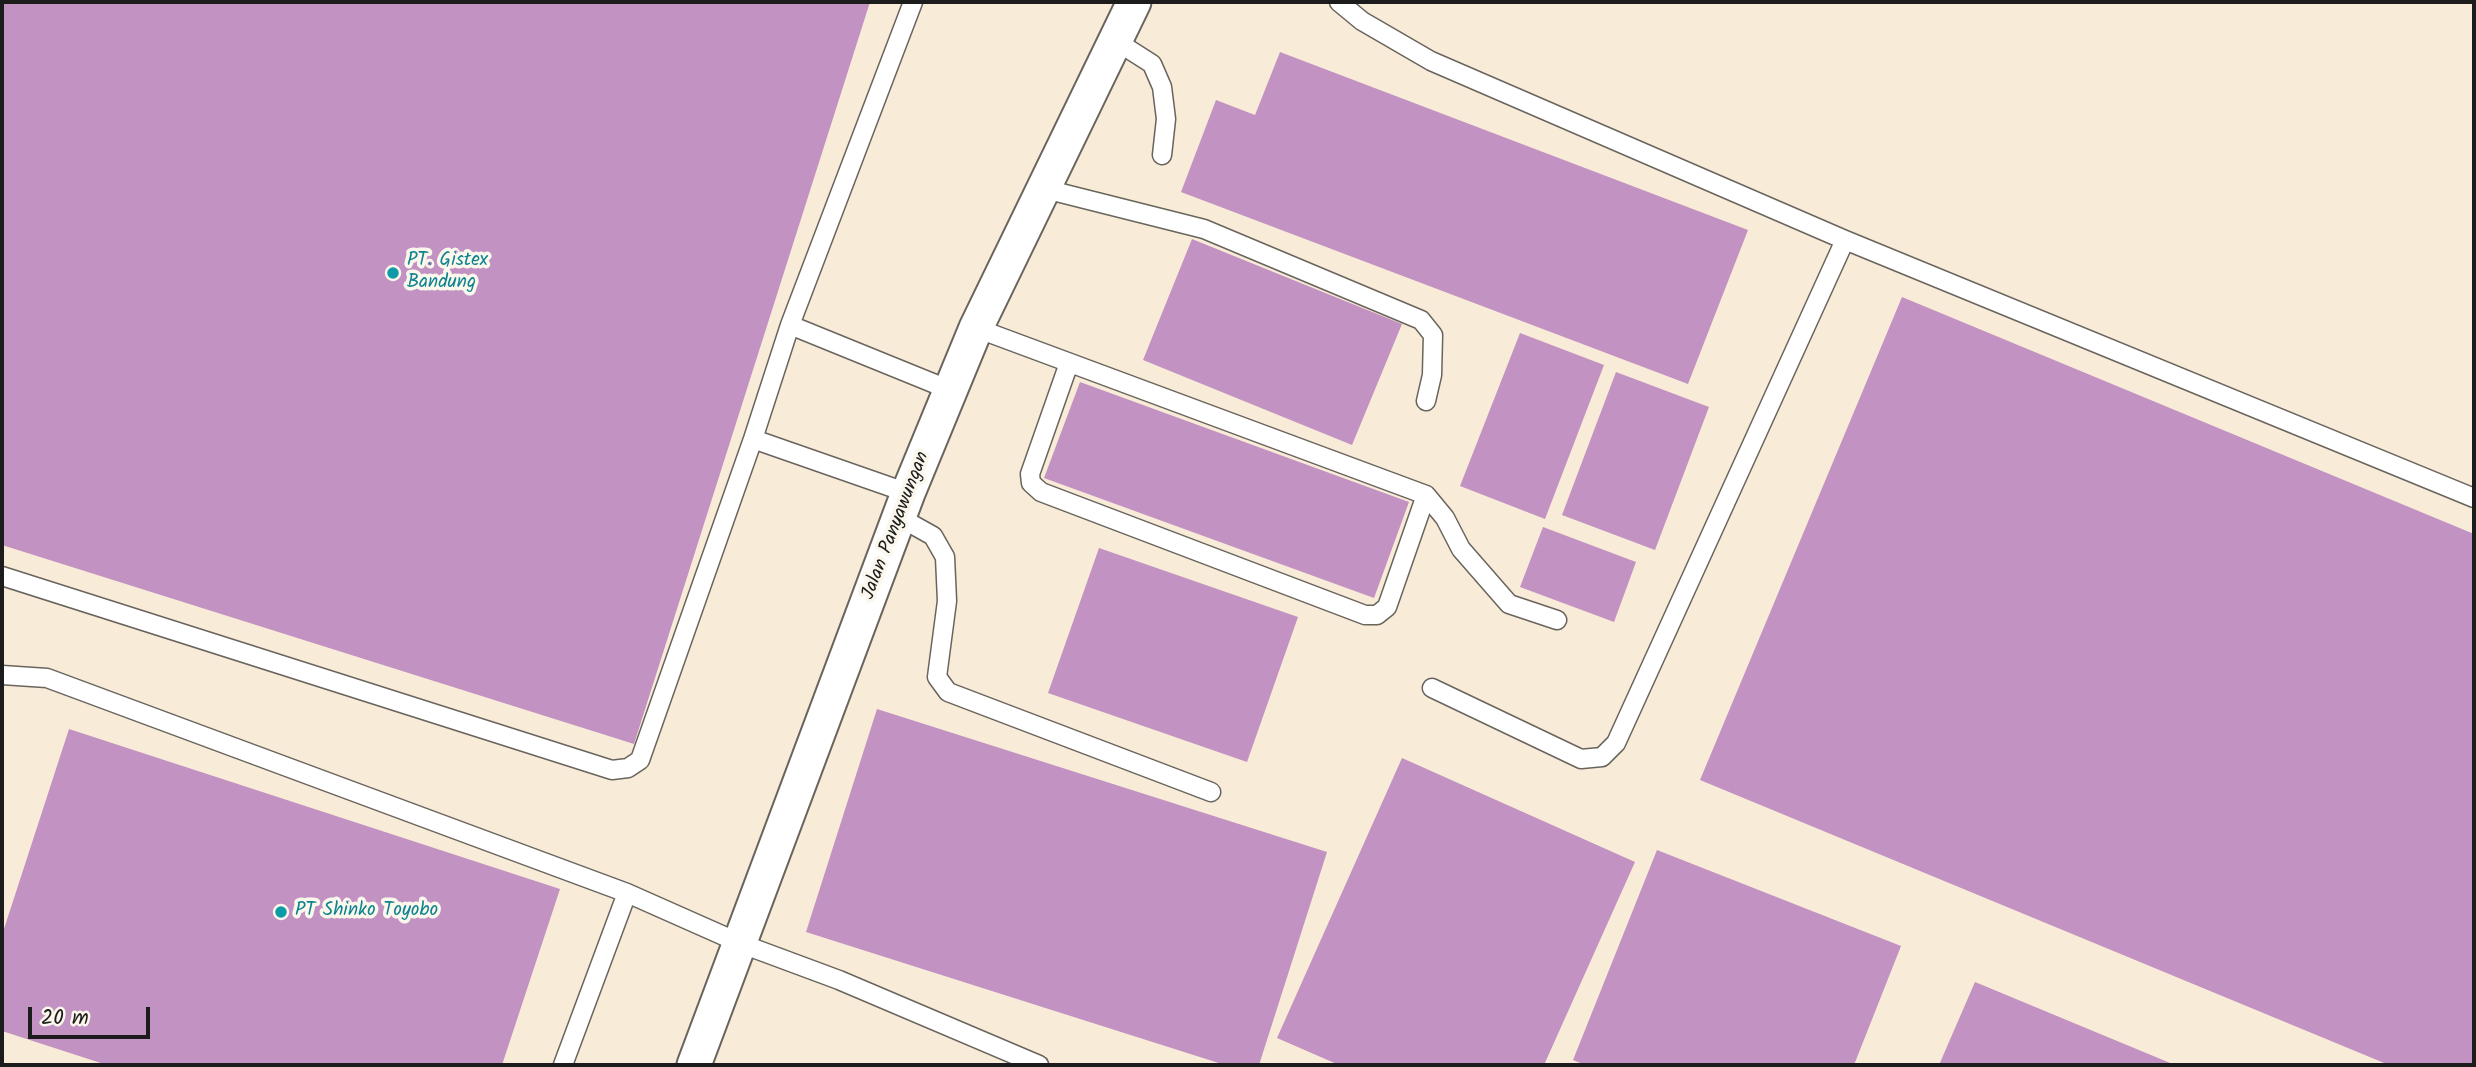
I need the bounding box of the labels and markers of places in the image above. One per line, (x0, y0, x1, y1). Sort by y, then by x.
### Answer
place label: PT. Gistex Bandung (407, 251, 488, 295)
marker: PT. Gistex Bandung (385, 265, 401, 281)
place label: PT Shinko Toyobo (295, 901, 438, 923)
marker: PT Shinko Toyobo (273, 904, 289, 920)

